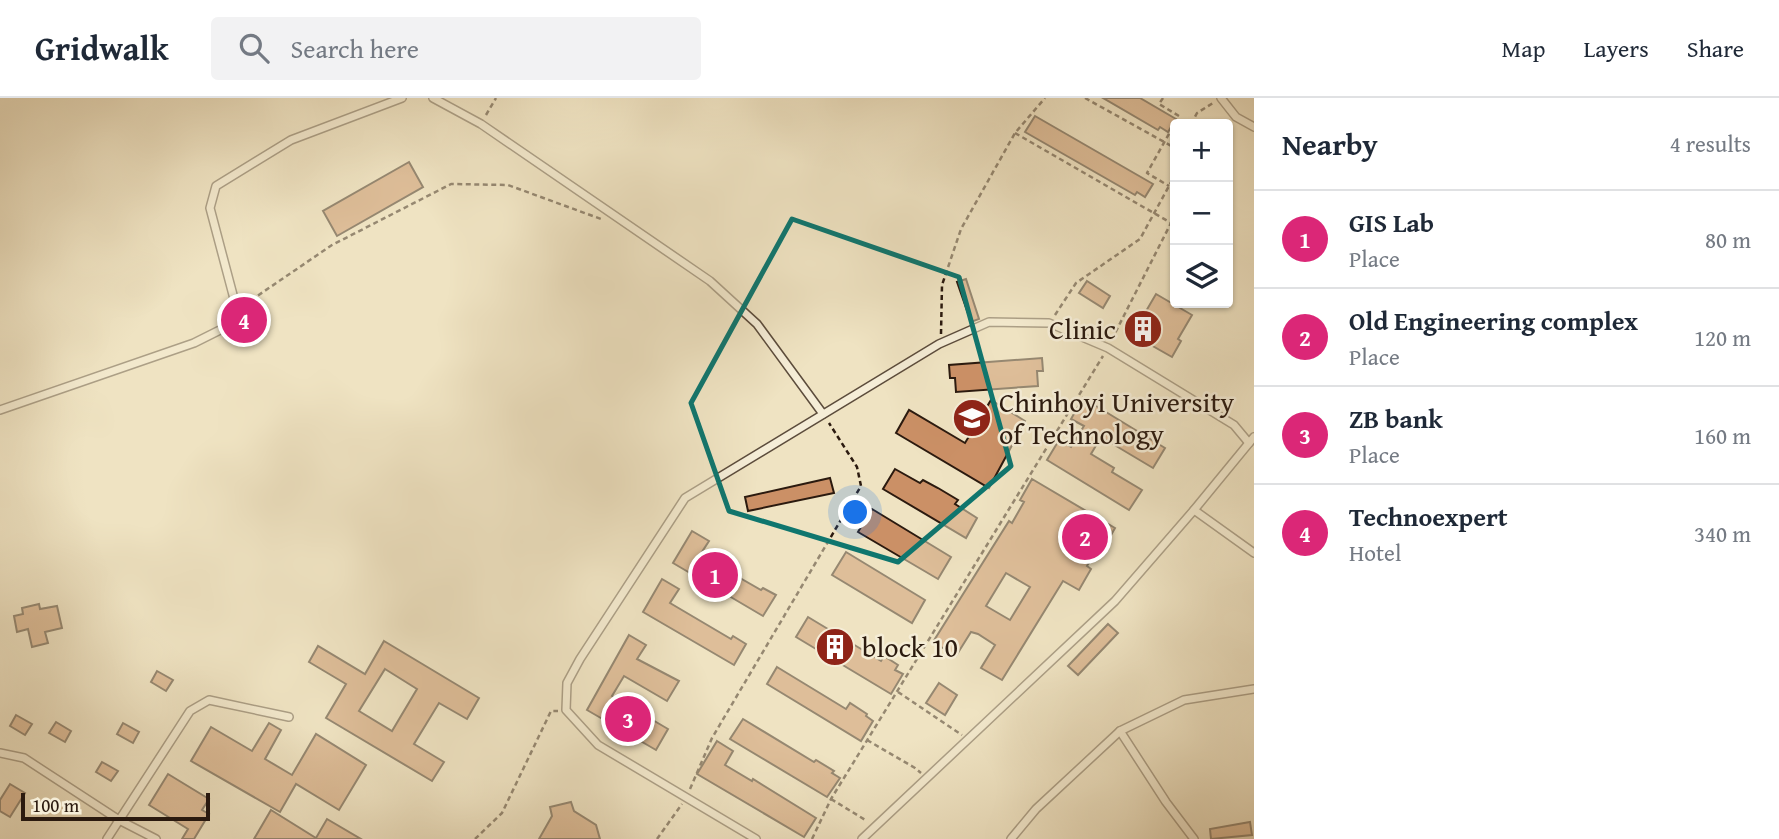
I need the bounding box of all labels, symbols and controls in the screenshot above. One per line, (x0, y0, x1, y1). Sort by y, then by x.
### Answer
search box (211, 17, 701, 80)
text: Gridwalk (35, 24, 169, 72)
icon: search (235, 29, 273, 67)
text: Search here (291, 29, 419, 68)
text: Map (1502, 31, 1545, 66)
text: Layers (1583, 31, 1649, 66)
text: Share (1687, 31, 1744, 66)
map controls (1170, 119, 1233, 308)
button: + (1170, 119, 1233, 182)
text: Nearby (1282, 122, 1378, 166)
text: 4 results (1670, 127, 1751, 160)
button: − (1170, 182, 1233, 245)
text: GIS Lab (1349, 203, 1434, 242)
text: 1 (1299, 223, 1311, 256)
text: 80 m (1705, 223, 1751, 256)
text: Place (1349, 242, 1400, 275)
button: layers (1170, 245, 1233, 308)
pin: 4 (221, 294, 267, 346)
text: Old Engineering complex (1349, 301, 1638, 340)
place label: Clinic (1049, 308, 1116, 349)
building icon: Clinic (1122, 308, 1164, 350)
text: 2 (1299, 321, 1311, 354)
text: 120 m (1694, 321, 1751, 354)
text: Place (1349, 340, 1400, 373)
place label: Chinhoyi University of Technology (999, 381, 1234, 454)
school or university icon: Chinhoyi University of Technology (951, 397, 993, 439)
text: ZB bank (1349, 399, 1443, 438)
text: 3 (1299, 419, 1311, 452)
text: 160 m (1694, 419, 1751, 452)
text: Place (1349, 438, 1400, 471)
your location (838, 495, 872, 529)
text: Technoexpert (1349, 497, 1508, 536)
pin: 2 (1062, 511, 1108, 563)
text: 4 (1299, 517, 1311, 550)
text: 340 m (1694, 517, 1751, 550)
text: Hotel (1349, 536, 1401, 569)
pin: 1 (692, 549, 738, 601)
building icon: block 10 (814, 626, 856, 668)
place label: block 10 (862, 626, 958, 667)
pin: 3 (605, 693, 651, 745)
scale bar (21, 790, 210, 822)
text: 100 m (32, 791, 79, 819)

